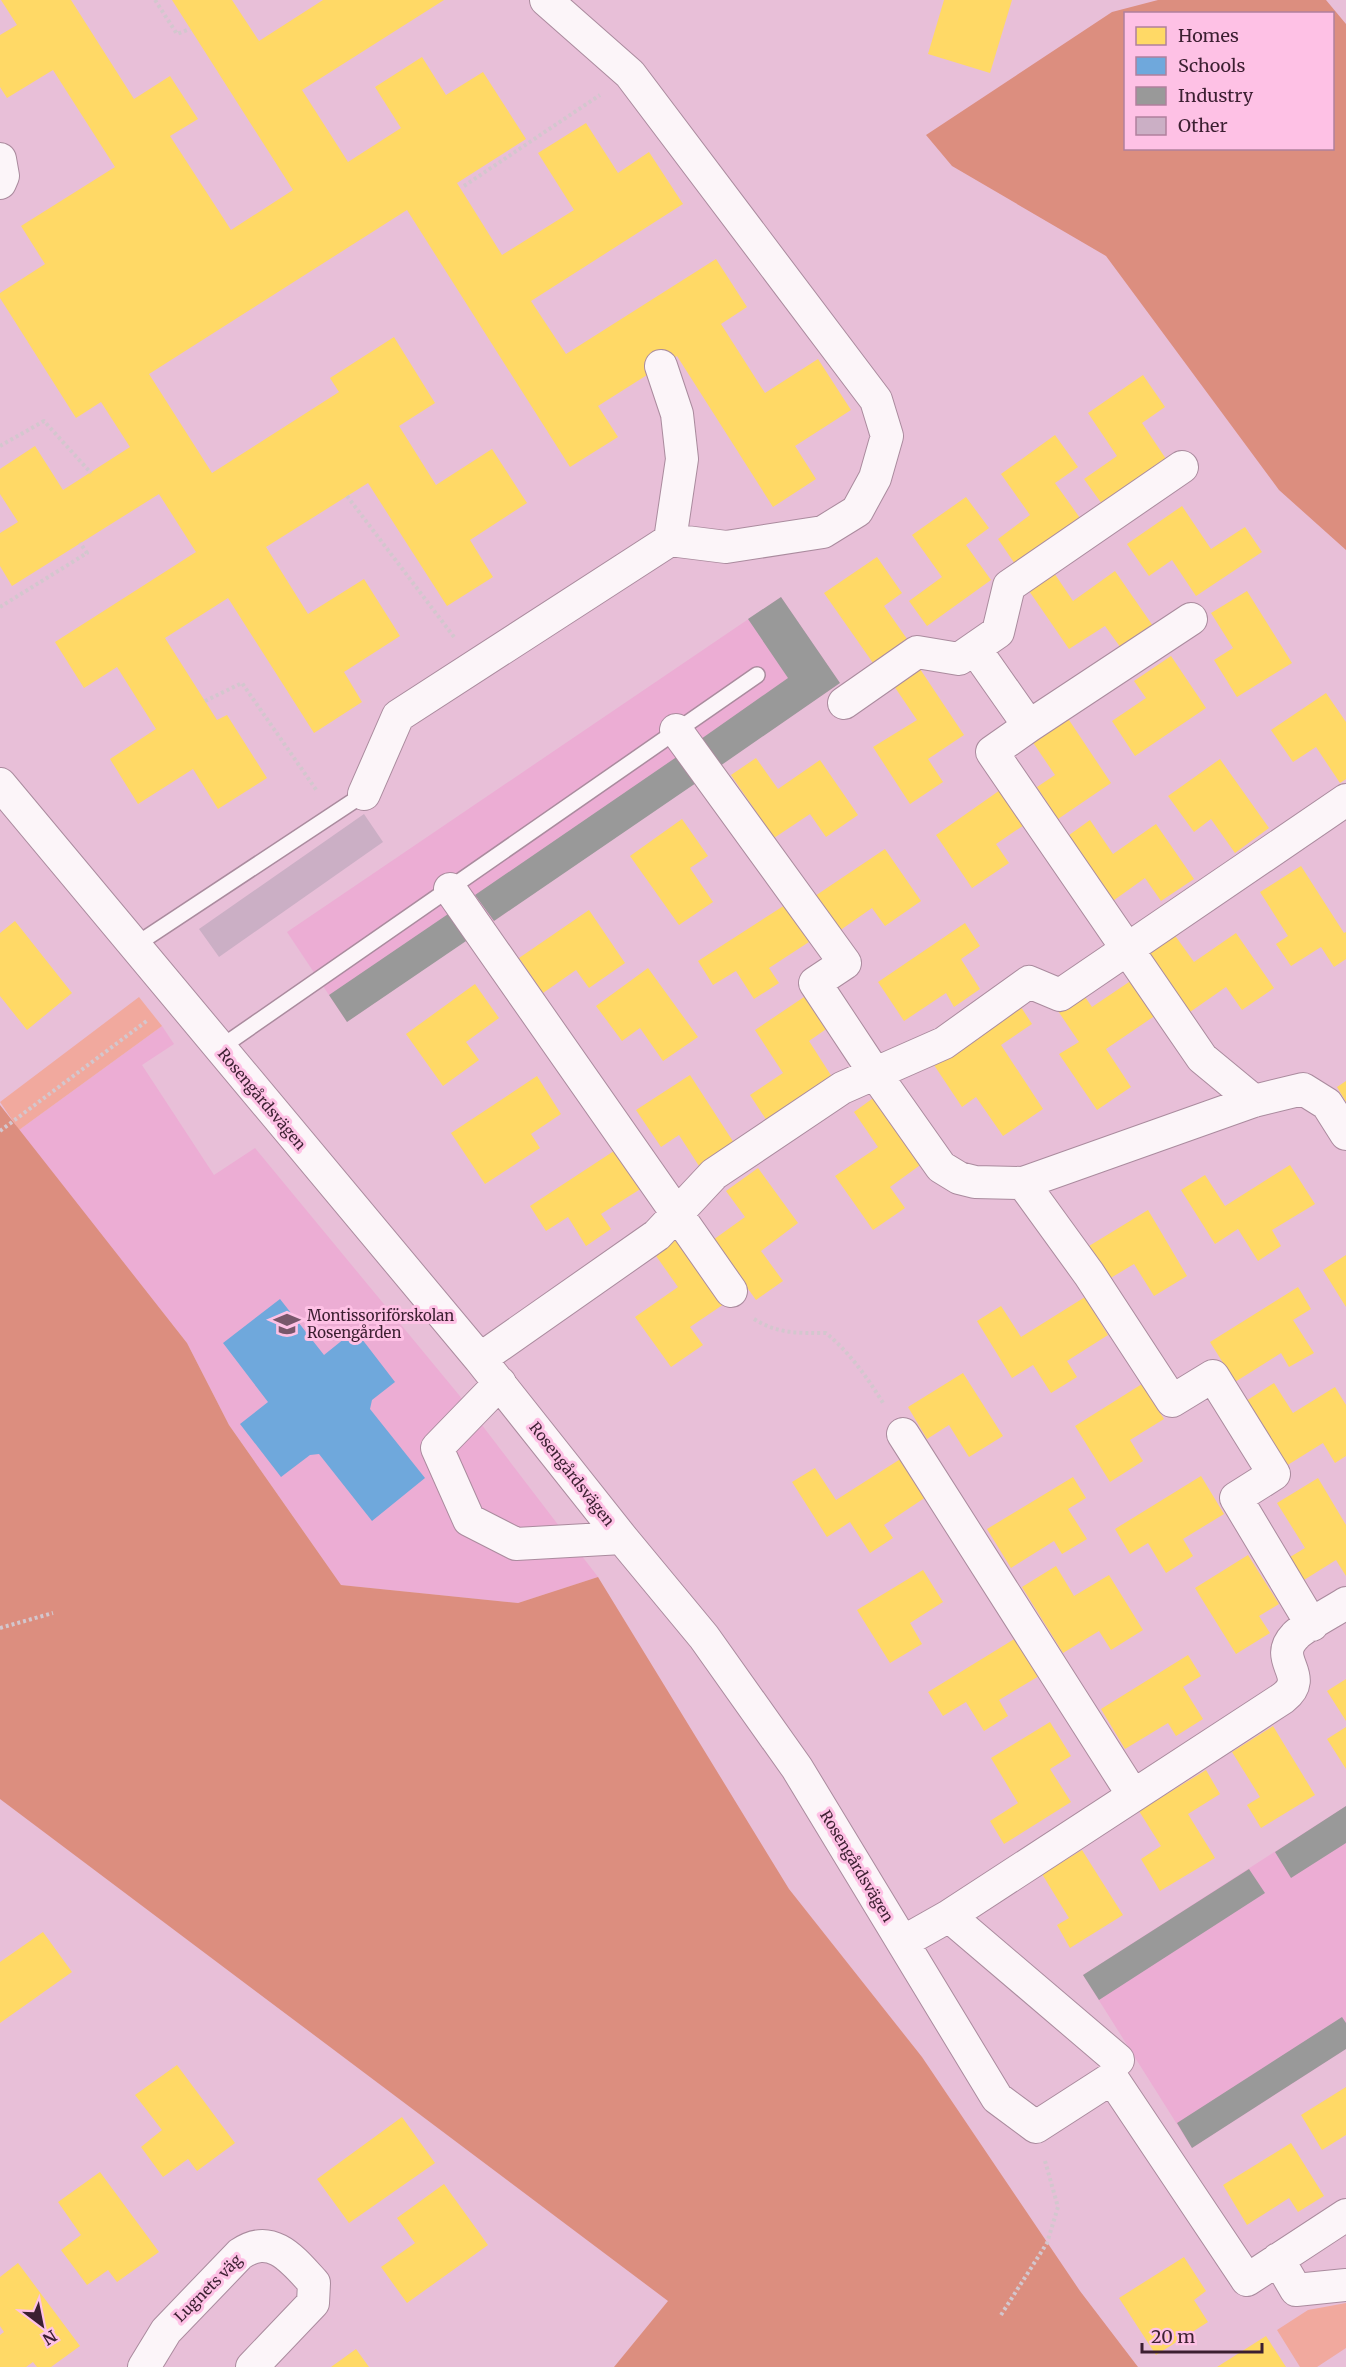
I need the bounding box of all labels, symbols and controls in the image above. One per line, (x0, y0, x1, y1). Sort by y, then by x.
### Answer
legend (1124, 12, 1334, 150)
text: Homes (1178, 24, 1239, 47)
text: Schools (1178, 54, 1246, 77)
text: Industry (1178, 84, 1254, 107)
text: Other (1178, 114, 1228, 137)
street label: Rosengårdsvägen (214, 1044, 310, 1154)
place label: Montissoriförskolan Rosengården (307, 1306, 454, 1342)
school or university icon: Montissoriförskolan Rosengården (272, 1309, 302, 1339)
street label: Rosengårdsvägen (525, 1418, 619, 1530)
street label: Rosengårdsvägen (816, 1807, 898, 1925)
street label: Lugnets väg (170, 2250, 246, 2326)
north arrow (12, 2295, 72, 2355)
scale bar (1142, 2316, 1262, 2354)
text: 20 m (1151, 2325, 1195, 2348)
text: N (39, 2326, 61, 2350)

